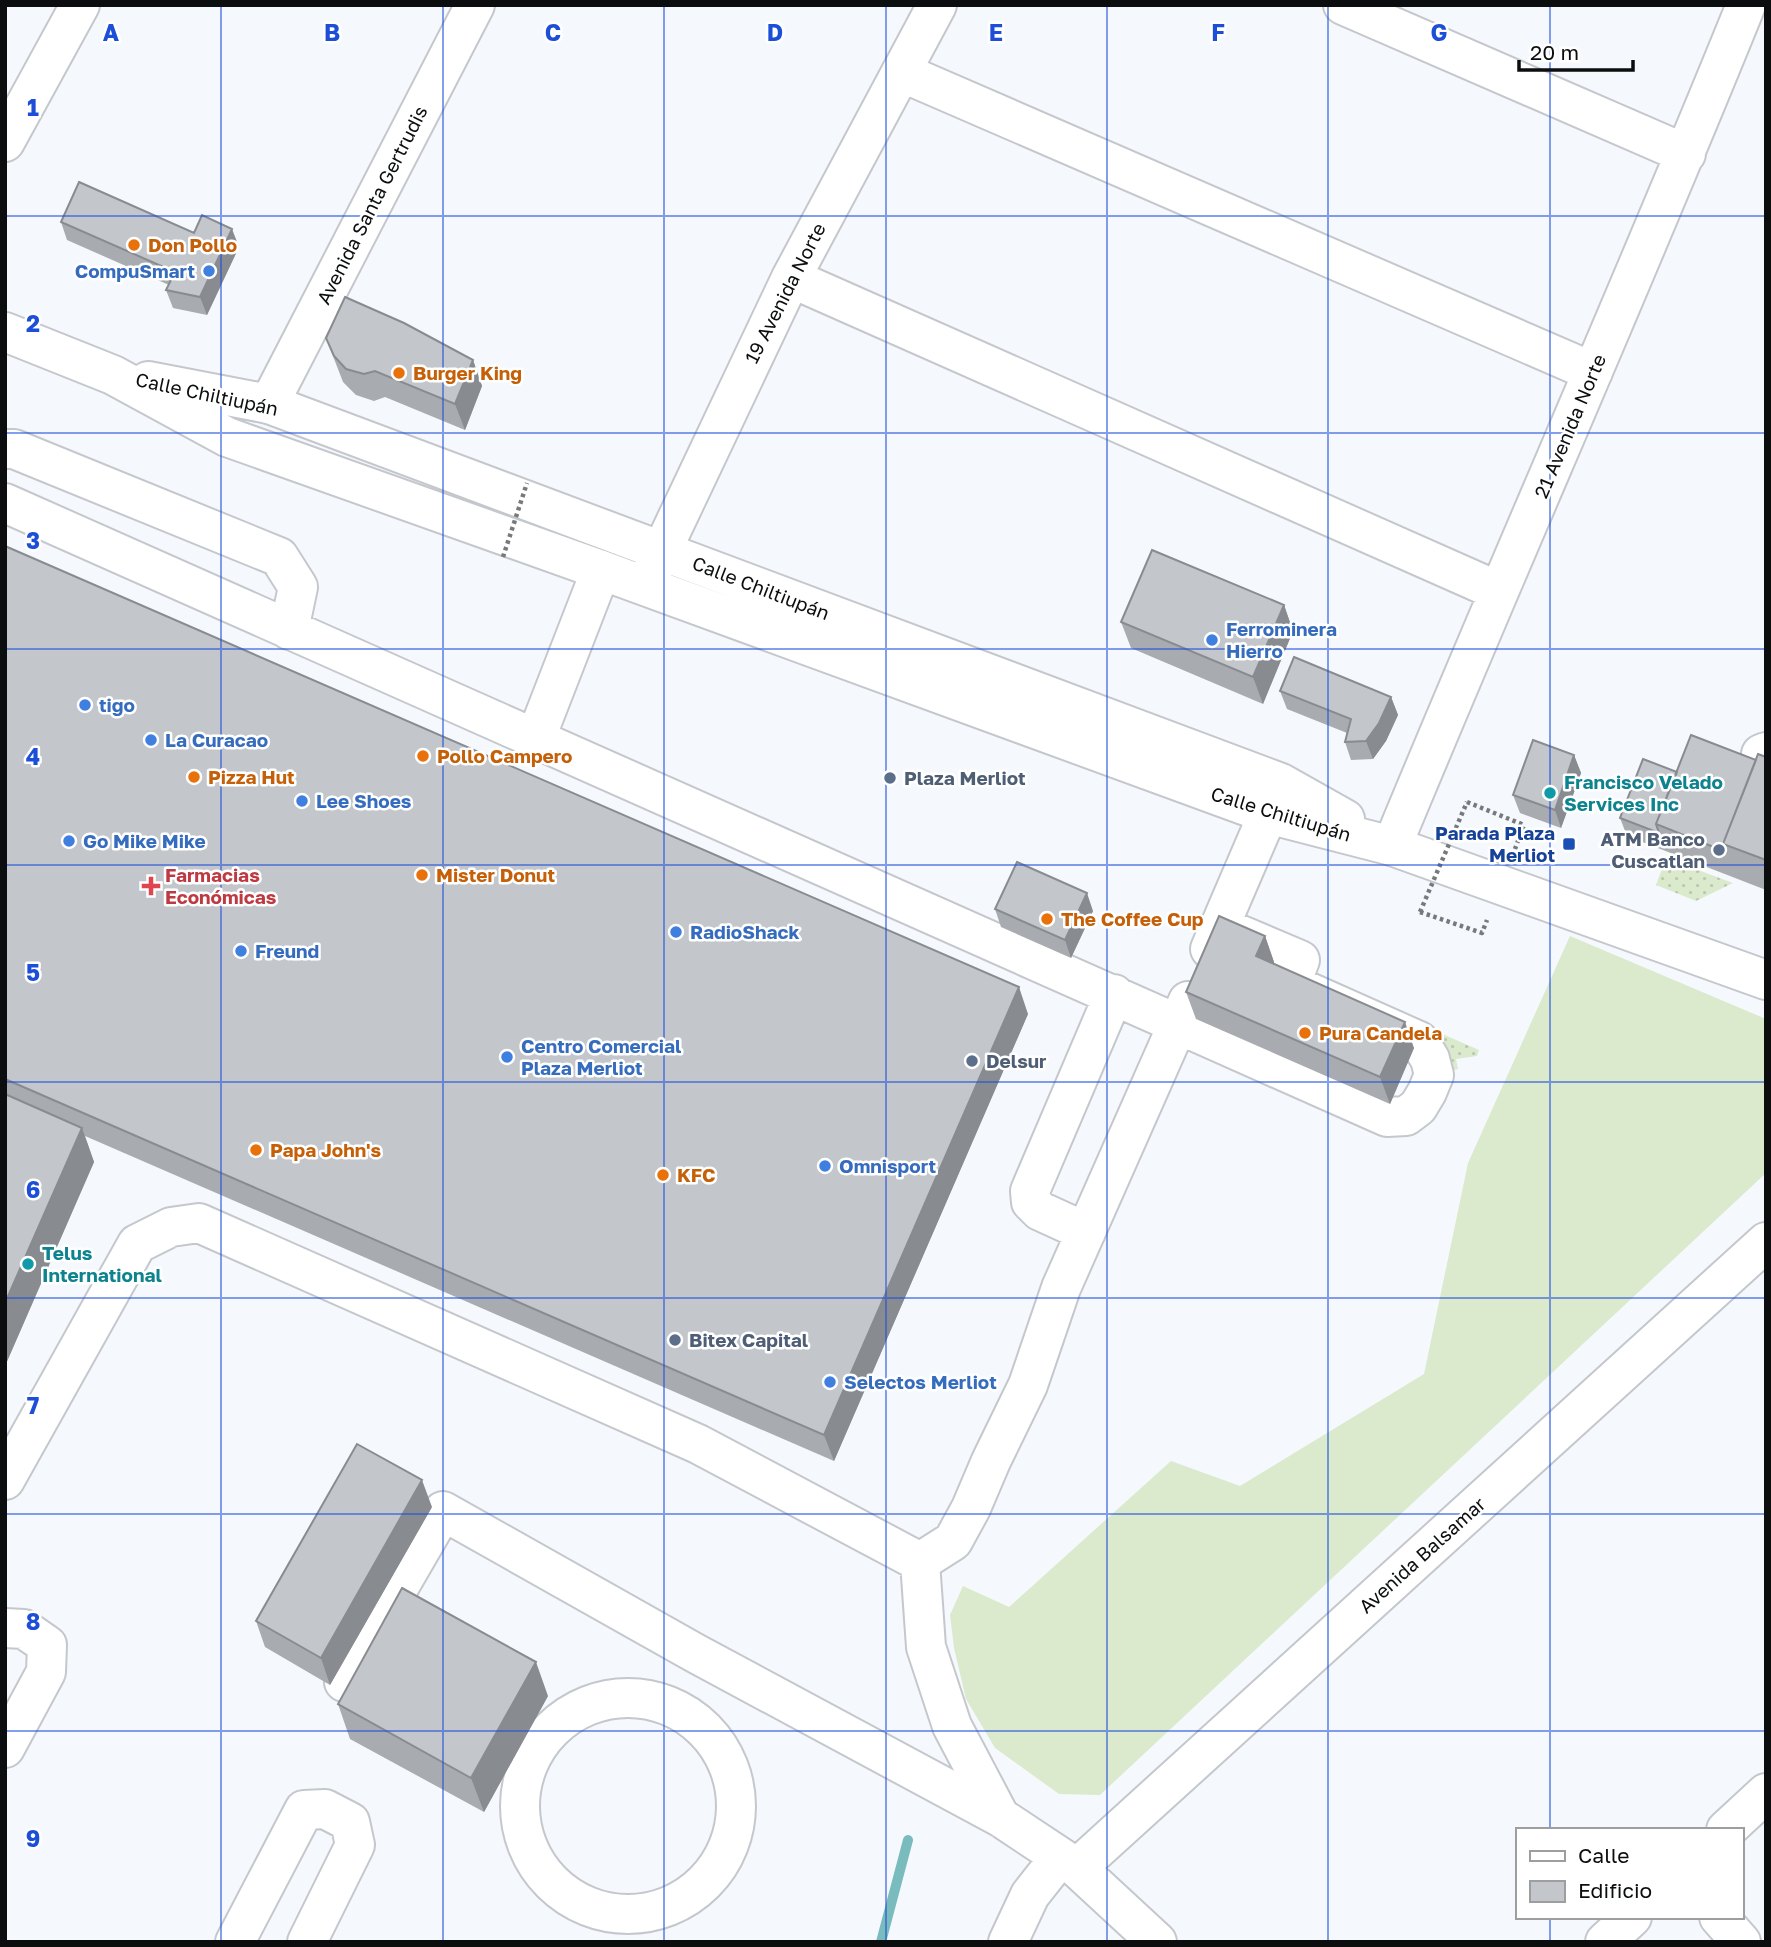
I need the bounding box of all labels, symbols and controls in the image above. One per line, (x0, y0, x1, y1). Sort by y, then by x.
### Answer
text: A (103, 18, 120, 46)
text: B (324, 18, 340, 46)
text: C (545, 18, 561, 46)
text: D (767, 18, 783, 46)
text: E (989, 18, 1003, 46)
text: F (1211, 18, 1225, 46)
text: G (1431, 18, 1447, 46)
scale bar (1519, 28, 1633, 72)
text: 20 m (1530, 39, 1579, 65)
text: 1 (27, 93, 39, 121)
street label: Avenida Santa Gertrudis (311, 102, 432, 308)
street label: 19 Avenida Norte (739, 219, 830, 367)
place label: Don Pollo (148, 233, 237, 256)
marker: Don Pollo (126, 237, 142, 253)
place label: CompuSmart (75, 259, 195, 282)
marker: CompuSmart (201, 263, 217, 279)
text: 2 (26, 309, 40, 337)
street label: 21 Avenida Norte (1529, 350, 1610, 501)
place label: Burger King (413, 361, 522, 384)
marker: Burger King (391, 365, 407, 381)
street label: Calle Chiltiupán (134, 367, 280, 420)
text: 3 (26, 526, 40, 554)
street label: Calle Chiltiupán (689, 551, 833, 624)
place label: Ferrominera Hierro (1226, 617, 1337, 662)
marker: Ferrominera Hierro (1204, 632, 1220, 648)
place label: tigo (99, 693, 135, 716)
marker: tigo (77, 697, 93, 713)
place label: La Curacao (165, 728, 268, 751)
marker: La Curacao (143, 732, 159, 748)
text: 4 (26, 742, 40, 770)
place label: Pollo Campero (437, 744, 572, 767)
marker: Pollo Campero (415, 748, 431, 764)
place label: Pizza Hut (208, 765, 295, 788)
place label: Plaza Merliot (904, 766, 1026, 789)
marker: Pizza Hut (186, 769, 202, 785)
marker: Plaza Merliot (882, 770, 898, 786)
place label: Francisco Velado Services Inc (1564, 770, 1723, 815)
street label: Calle Chiltiupán (1208, 781, 1354, 846)
marker: Francisco Velado Services Inc (1542, 785, 1558, 801)
place label: Lee Shoes (316, 789, 412, 812)
marker: Lee Shoes (294, 793, 310, 809)
place label: Parada Plaza Merliot (1435, 821, 1555, 866)
place label: ATM Banco Cuscatlan (1601, 827, 1705, 872)
place label: Go Mike Mike (83, 829, 206, 852)
marker: Go Mike Mike (61, 833, 77, 849)
marker: Parada Plaza Merliot (1561, 836, 1577, 852)
marker: ATM Banco Cuscatlan (1711, 842, 1727, 858)
place label: Farmacias Económicas (165, 863, 277, 908)
place label: Mister Donut (436, 863, 555, 886)
marker: Mister Donut (414, 867, 430, 883)
marker: Farmacias Económicas (143, 878, 159, 894)
place label: The Coffee Cup (1061, 907, 1204, 930)
marker: The Coffee Cup (1039, 911, 1055, 927)
place label: RadioShack (690, 920, 799, 943)
marker: RadioShack (668, 924, 684, 940)
place label: Freund (255, 939, 319, 962)
marker: Freund (233, 943, 249, 959)
text: 5 (26, 958, 40, 986)
place label: Pura Candela (1319, 1021, 1442, 1044)
marker: Pura Candela (1297, 1025, 1313, 1041)
place label: Centro Comercial Plaza Merliot (521, 1034, 681, 1079)
marker: Centro Comercial Plaza Merliot (499, 1049, 515, 1065)
place label: Delsur (986, 1049, 1047, 1072)
marker: Delsur (964, 1053, 980, 1069)
place label: Papa John's (270, 1138, 382, 1161)
marker: Papa John's (248, 1142, 264, 1158)
place label: Omnisport (839, 1154, 936, 1177)
marker: Omnisport (817, 1158, 833, 1174)
place label: KFC (677, 1163, 716, 1186)
marker: KFC (655, 1167, 671, 1183)
text: 6 (26, 1175, 40, 1203)
place label: Telus International (42, 1241, 162, 1286)
marker: Telus International (20, 1256, 36, 1272)
place label: Bitex Capital (689, 1328, 808, 1351)
marker: Bitex Capital (667, 1332, 683, 1348)
place label: Selectos Merliot (844, 1370, 997, 1393)
marker: Selectos Merliot (822, 1374, 838, 1390)
text: 7 (27, 1391, 39, 1419)
street label: Avenida Balsamar (1354, 1491, 1490, 1617)
text: 8 (26, 1607, 40, 1635)
text: 9 (26, 1824, 40, 1852)
legend (1516, 1828, 1743, 1919)
text: Calle (1578, 1842, 1630, 1868)
text: Edificio (1578, 1877, 1652, 1903)

